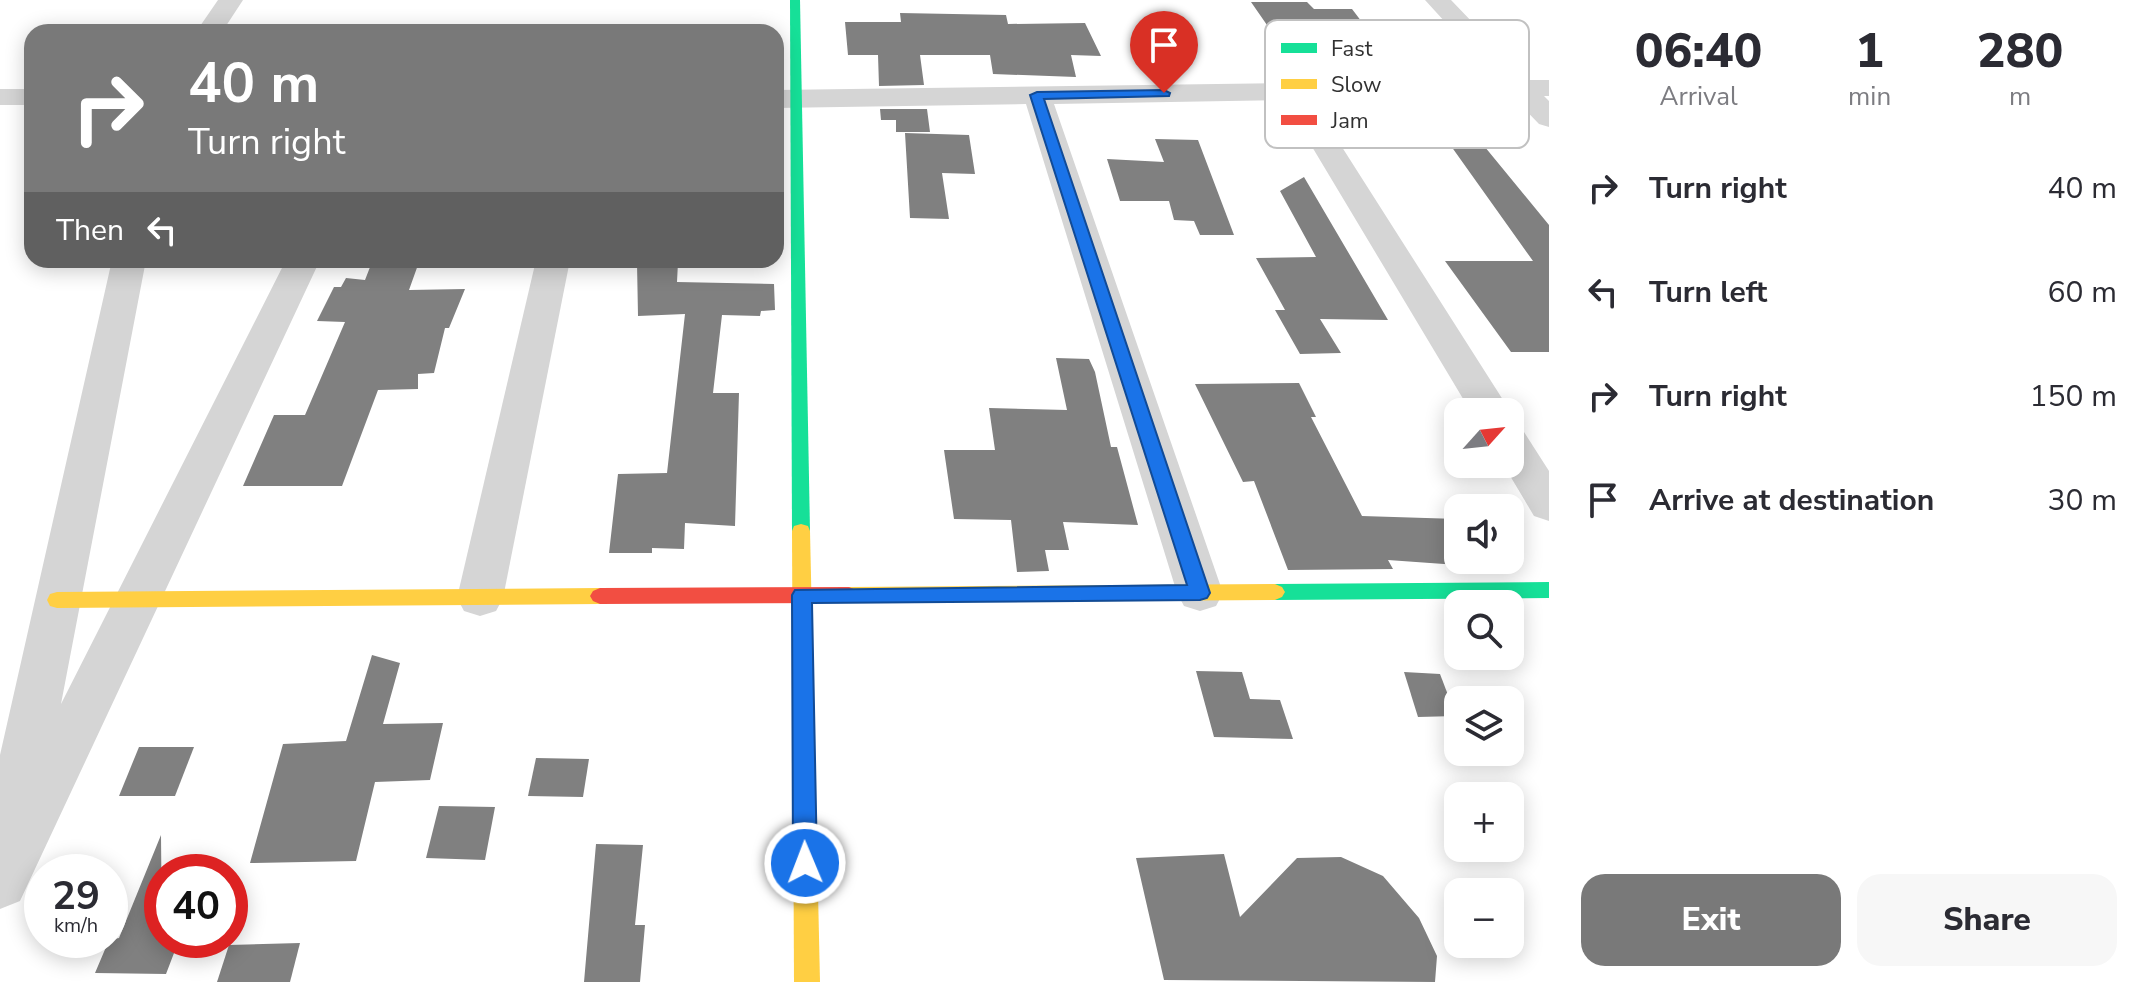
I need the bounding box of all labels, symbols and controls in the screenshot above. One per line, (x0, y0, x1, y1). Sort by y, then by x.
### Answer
pin (1130, 11, 1198, 93)
text: 06:40 (1635, 18, 1762, 84)
text: 1 (1855, 18, 1884, 84)
text: 280 (1977, 18, 2063, 84)
legend (1265, 20, 1529, 148)
icon: arrive (1142, 23, 1186, 67)
text: Fast (1331, 34, 1373, 64)
text: 40 m (188, 45, 319, 122)
icon: right (56, 56, 160, 160)
text: Slow (1331, 70, 1382, 100)
text: Arrival (1659, 79, 1738, 114)
text: min (1848, 79, 1891, 114)
text: m (2009, 79, 2031, 114)
text: Jam (1330, 106, 1369, 136)
text: Turn right (188, 118, 345, 167)
icon: right (1581, 166, 1625, 210)
text: Turn right (1649, 168, 1787, 209)
text: 40 m (2048, 168, 2117, 209)
icon: left (140, 208, 184, 252)
text: Then (56, 210, 124, 251)
icon: left (1581, 270, 1625, 314)
text: Turn left (1649, 272, 1767, 313)
text: 60 m (2048, 272, 2117, 313)
icon: right (1581, 374, 1625, 418)
text: Turn right (1649, 376, 1787, 417)
text: 150 m (2030, 376, 2117, 417)
north arrow (1444, 398, 1524, 478)
map controls (1444, 398, 1524, 958)
icon: arrive (1581, 478, 1625, 522)
text: Arrive at destination (1649, 480, 1934, 521)
text: 30 m (2048, 480, 2117, 521)
button: sound (1444, 494, 1524, 574)
button: search (1444, 590, 1524, 670)
button: layers (1444, 686, 1524, 766)
button: + (1444, 782, 1524, 862)
position arrow (763, 821, 847, 905)
speed limit sign: 40 (144, 854, 248, 958)
text: 29 (52, 869, 100, 923)
button: Exit (1581, 874, 1841, 966)
button: Share (1857, 874, 2117, 966)
button: − (1444, 878, 1524, 958)
text: km/h (54, 912, 98, 939)

